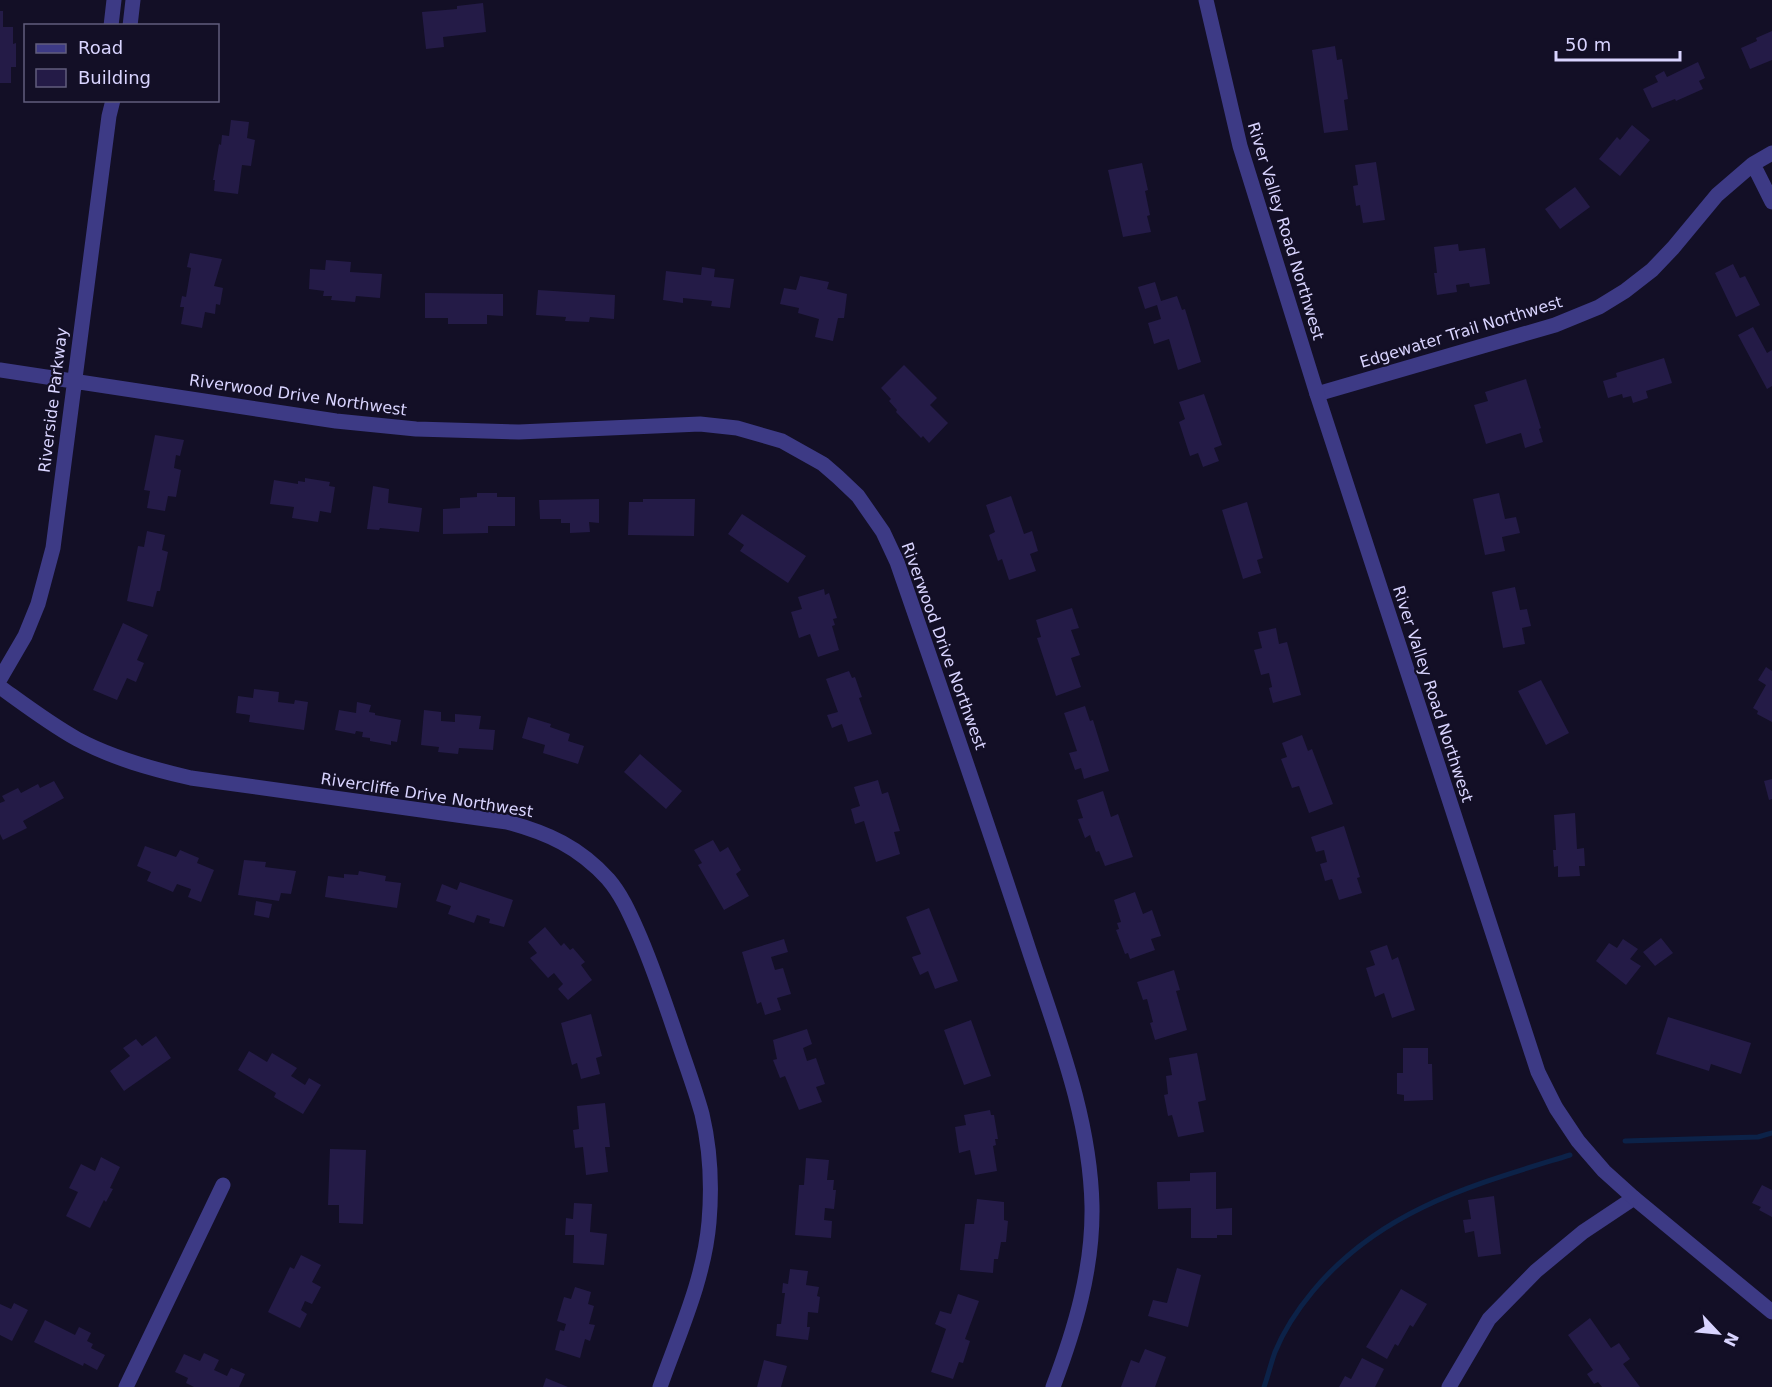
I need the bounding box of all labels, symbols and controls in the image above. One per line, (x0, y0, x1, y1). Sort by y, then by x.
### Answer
legend (24, 24, 219, 102)
scale bar (1556, 24, 1680, 62)
text: 50 m (1565, 34, 1611, 55)
text: Road (78, 37, 123, 58)
text: Building (78, 67, 151, 88)
street label: River Valley Road Northwest (1244, 120, 1328, 342)
street label: Edgewater Trail Northwest (1357, 292, 1565, 372)
street label: Riverside Parkway (35, 326, 71, 474)
street label: Riverwood Drive Northwest (188, 370, 408, 420)
street label: Riverwood Drive Northwest (898, 540, 990, 752)
street label: River Valley Road Northwest (1389, 583, 1477, 805)
street label: Rivercliffe Drive Northwest (319, 769, 535, 821)
north arrow (1688, 1303, 1748, 1363)
text: N (1720, 1329, 1743, 1350)

